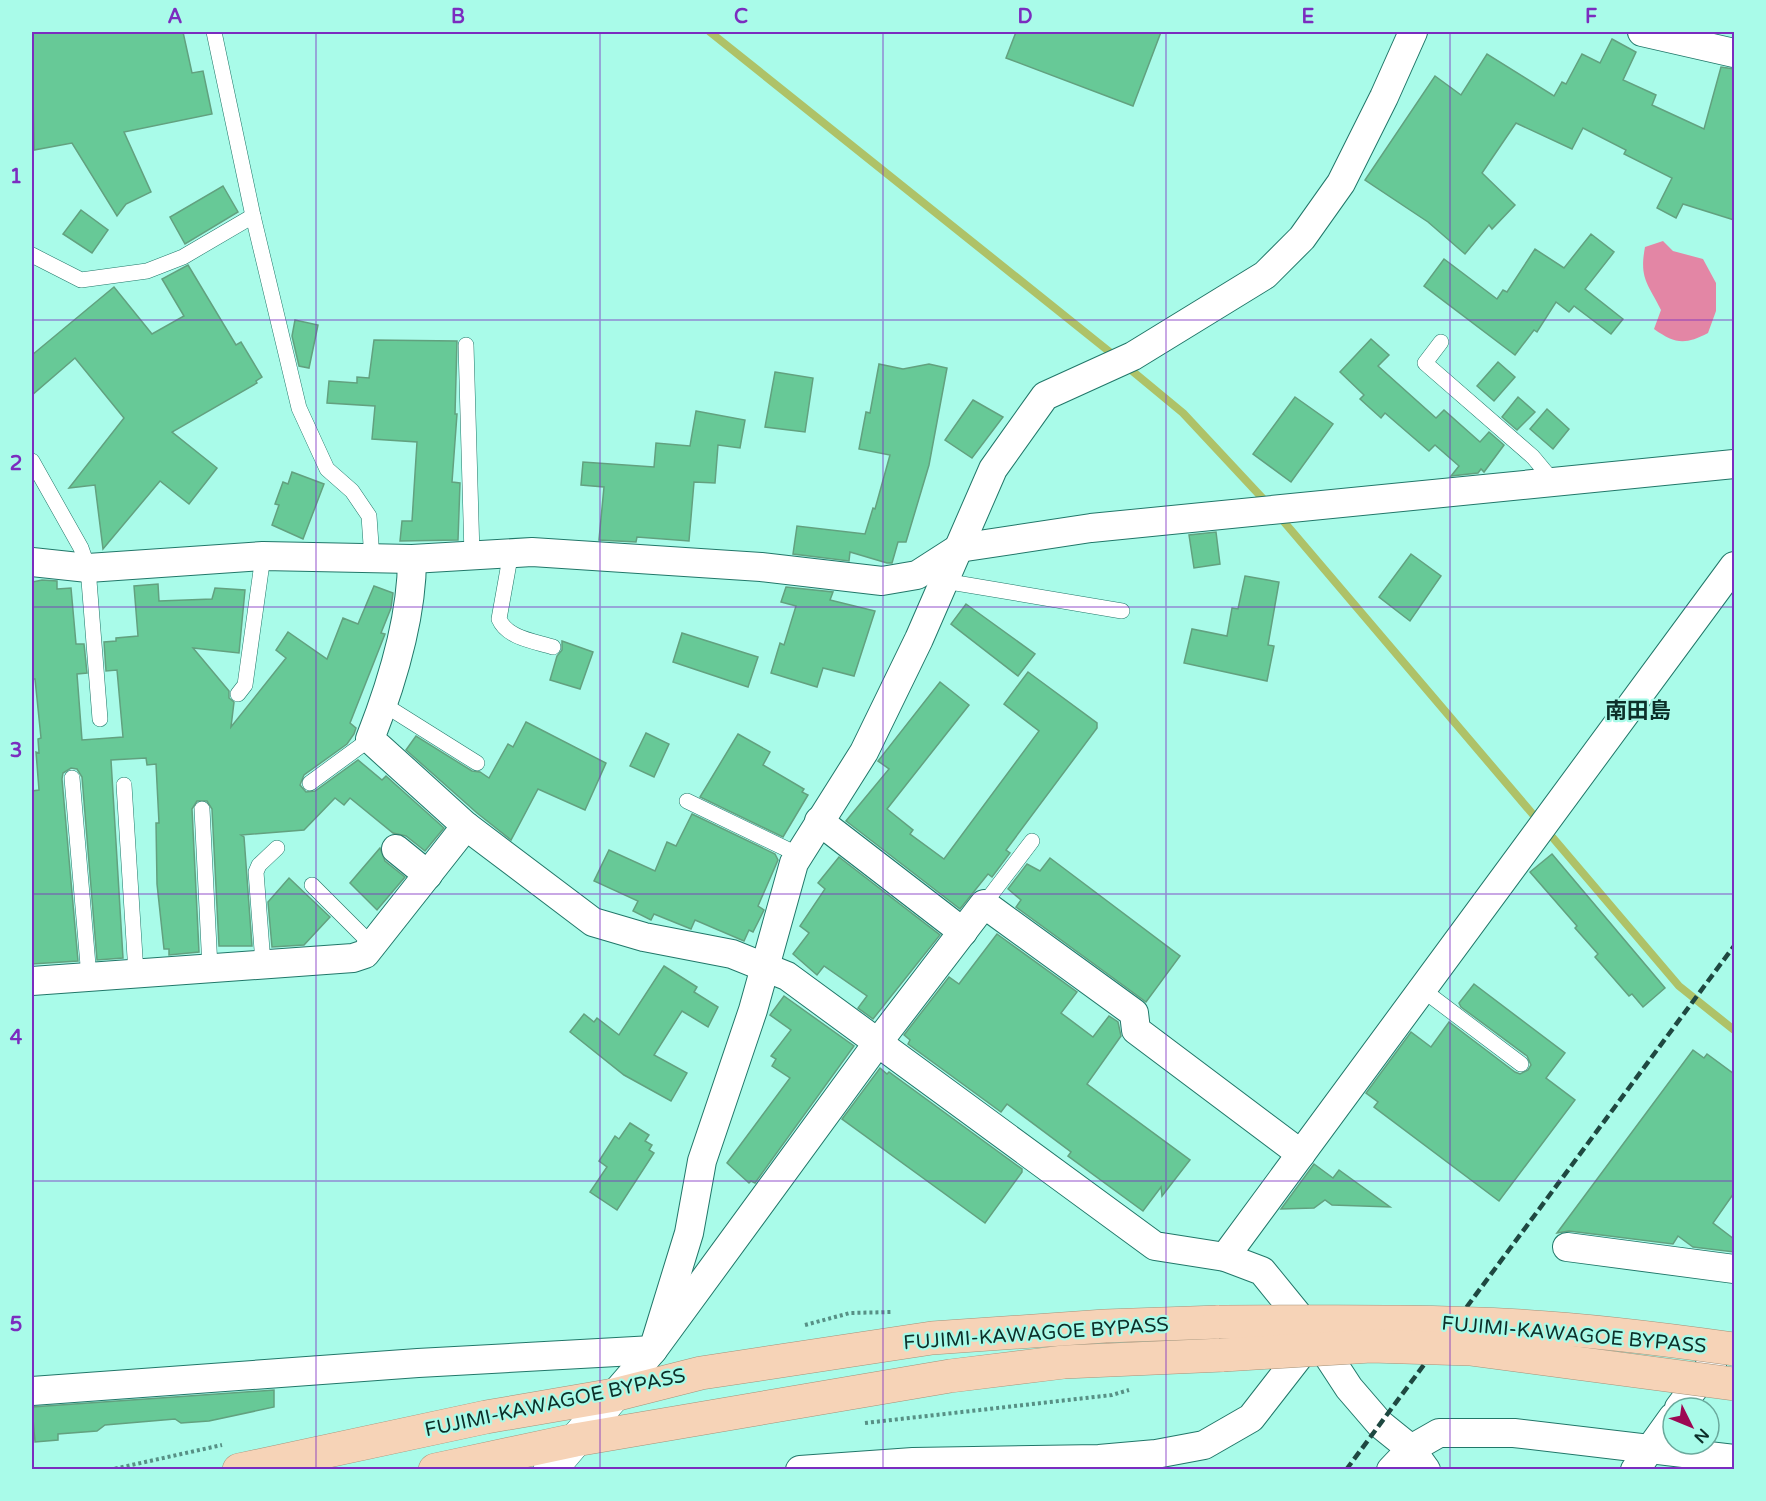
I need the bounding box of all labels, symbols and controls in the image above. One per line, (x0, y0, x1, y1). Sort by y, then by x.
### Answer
text: A (168, 5, 183, 29)
text: B (451, 5, 465, 29)
text: C (734, 5, 748, 29)
text: D (1017, 5, 1033, 29)
text: E (1302, 5, 1315, 29)
text: F (1585, 5, 1597, 29)
text: 1 (10, 165, 22, 189)
text: 2 (10, 452, 22, 476)
district label: 南田島 (1605, 698, 1671, 724)
text: 3 (10, 739, 22, 763)
text: 4 (10, 1026, 23, 1050)
street label: FUJIMI-KAWAGOE BYPASS (1441, 1311, 1707, 1359)
text: 5 (10, 1313, 22, 1337)
street label: FUJIMI-KAWAGOE BYPASS (903, 1313, 1169, 1355)
street label: FUJIMI-KAWAGOE BYPASS (422, 1364, 688, 1442)
north arrow (1661, 1396, 1721, 1456)
text: N (1690, 1424, 1713, 1447)

